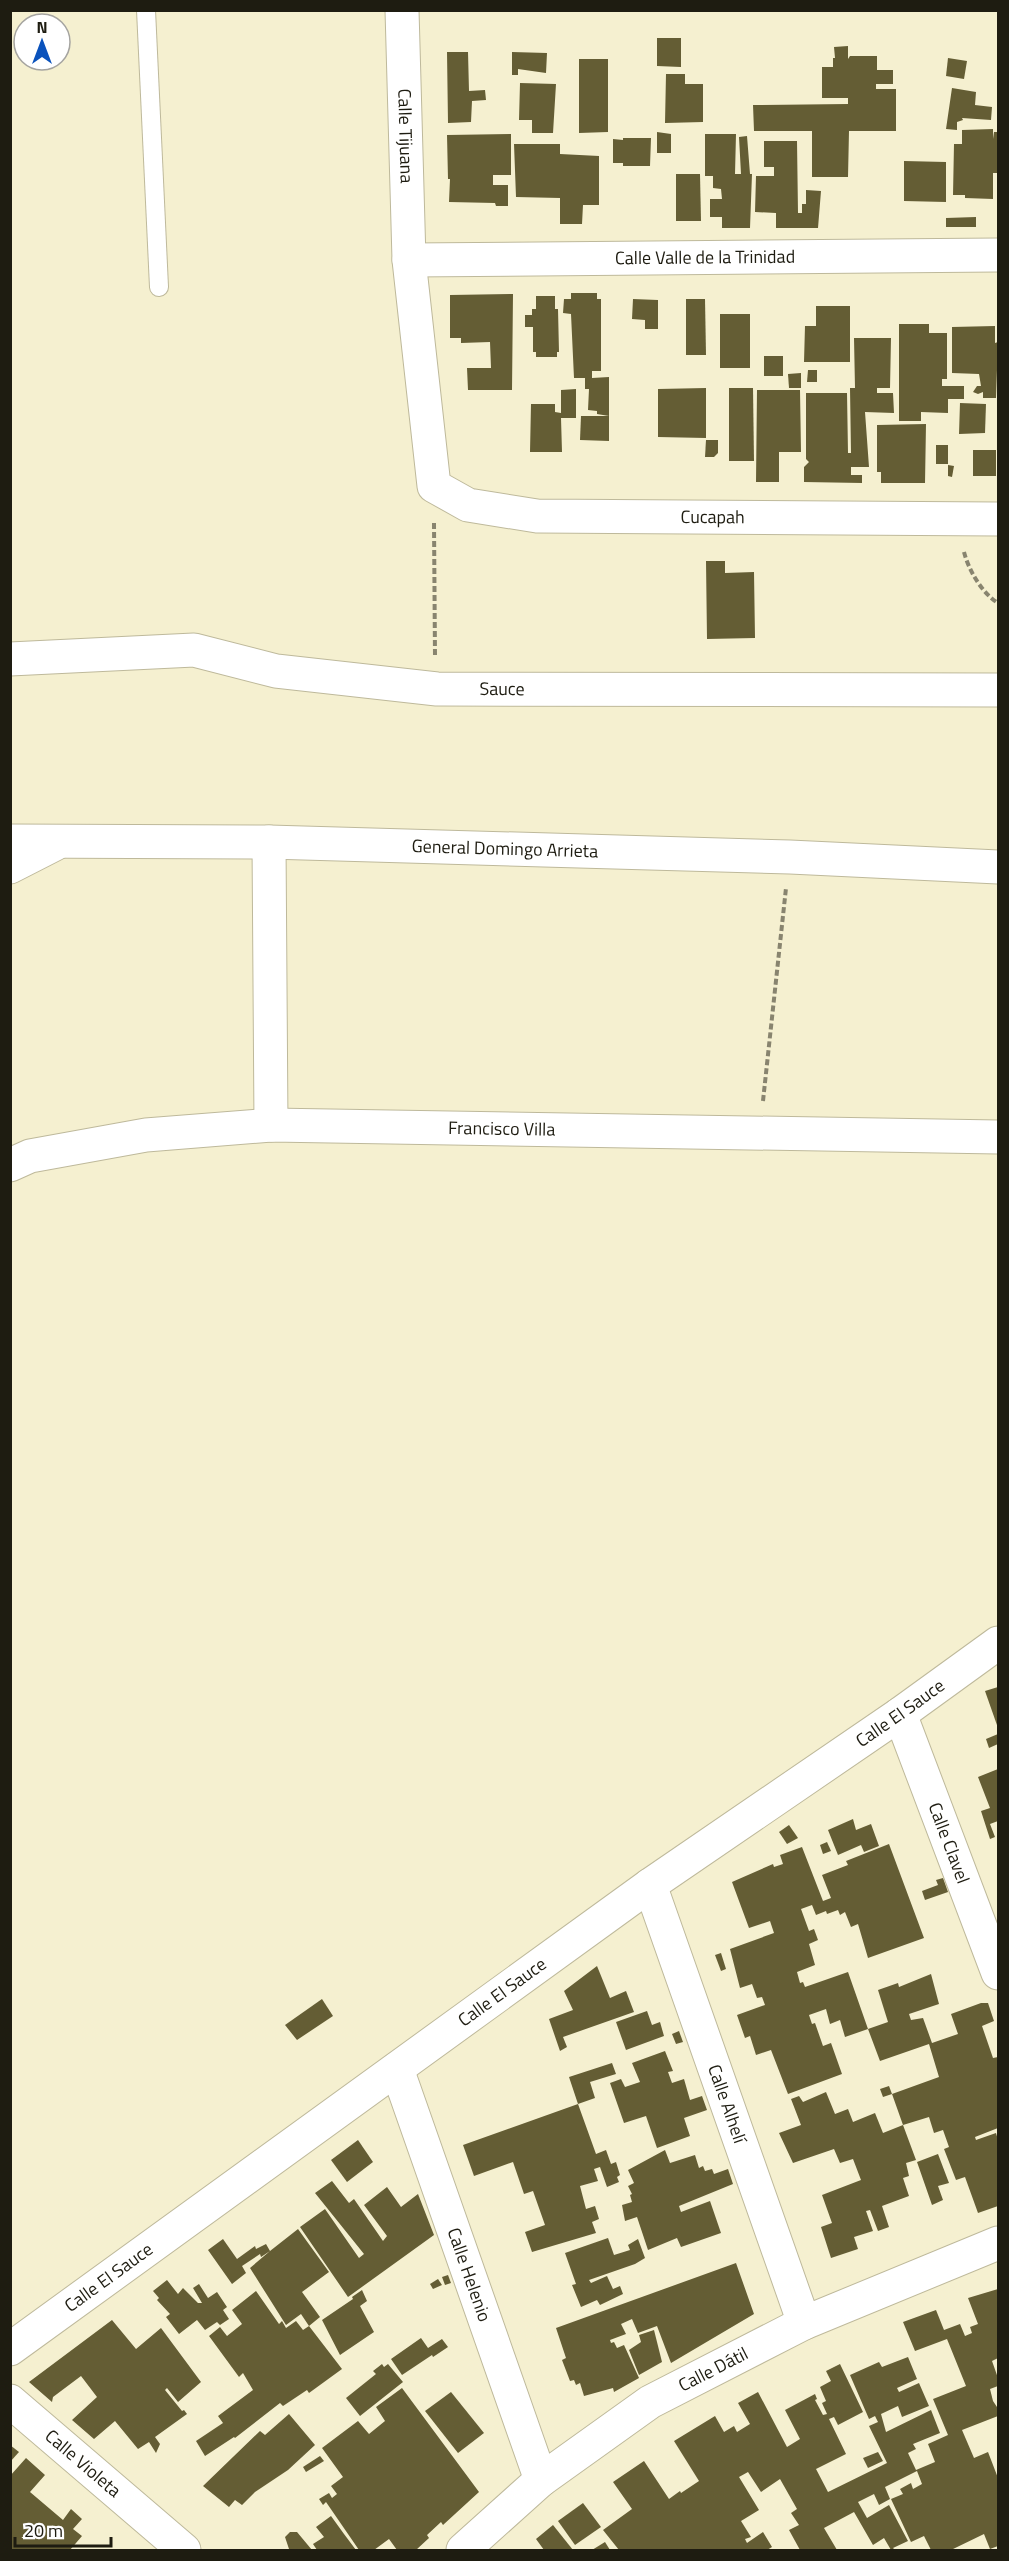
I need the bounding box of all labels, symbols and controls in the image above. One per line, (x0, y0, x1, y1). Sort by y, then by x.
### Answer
north arrow (12, 12, 72, 72)
text: N (36, 15, 48, 39)
street label: Calle Tijuana (391, 88, 421, 184)
street label: Calle Valle de la Trinidad (615, 243, 795, 271)
street label: Cucapah (680, 503, 745, 530)
street label: Sauce (480, 675, 525, 702)
street label: General Domingo Arrieta (411, 832, 599, 864)
street label: Francisco Villa (448, 1114, 556, 1143)
street label: Calle El Sauce (850, 1672, 950, 1754)
street label: Calle Clavel (922, 1798, 977, 1887)
street label: Calle El Sauce (452, 1950, 552, 2033)
street label: Calle Alhelí (701, 2061, 754, 2149)
street label: Calle Helenio (441, 2224, 498, 2325)
street label: Calle El Sauce (59, 2236, 158, 2318)
street label: Calle Dátil (673, 2340, 753, 2398)
street label: Calle Violeta (39, 2423, 127, 2503)
scale bar (15, 2510, 111, 2548)
text: 20 m (24, 2517, 63, 2544)

